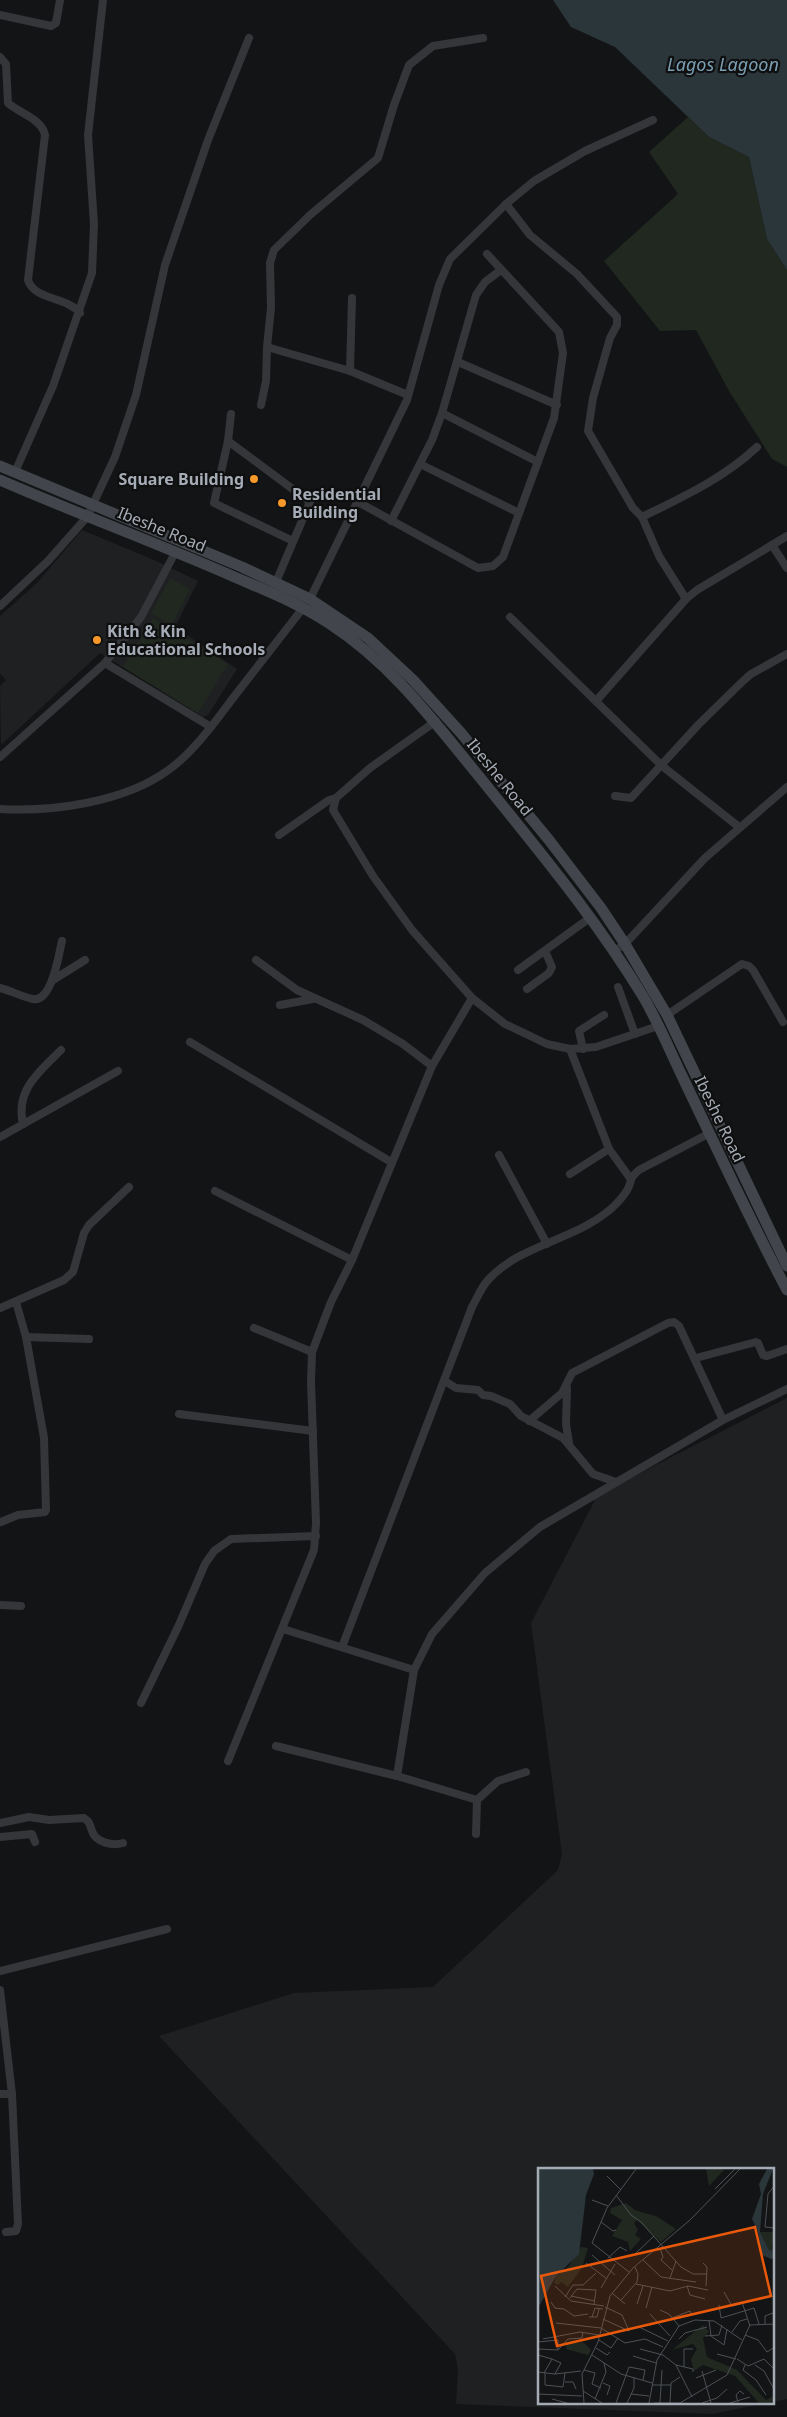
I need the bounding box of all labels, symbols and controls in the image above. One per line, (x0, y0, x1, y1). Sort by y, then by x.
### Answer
water label: Lagos Lagoon (667, 52, 779, 76)
place label: Square Building (119, 468, 244, 490)
marker: Square Building (248, 473, 260, 485)
place label: Residential Building (292, 483, 381, 523)
marker: Residential Building (276, 497, 288, 509)
street label: Ibeshe Road (115, 501, 209, 557)
place label: Kith & Kin Educational Schools (107, 620, 265, 660)
marker: Kith & Kin Educational Schools (91, 634, 103, 646)
street label: Ibeshe Road (462, 734, 538, 820)
street label: Ibeshe Road (690, 1072, 750, 1166)
inset map (538, 2168, 774, 2404)

